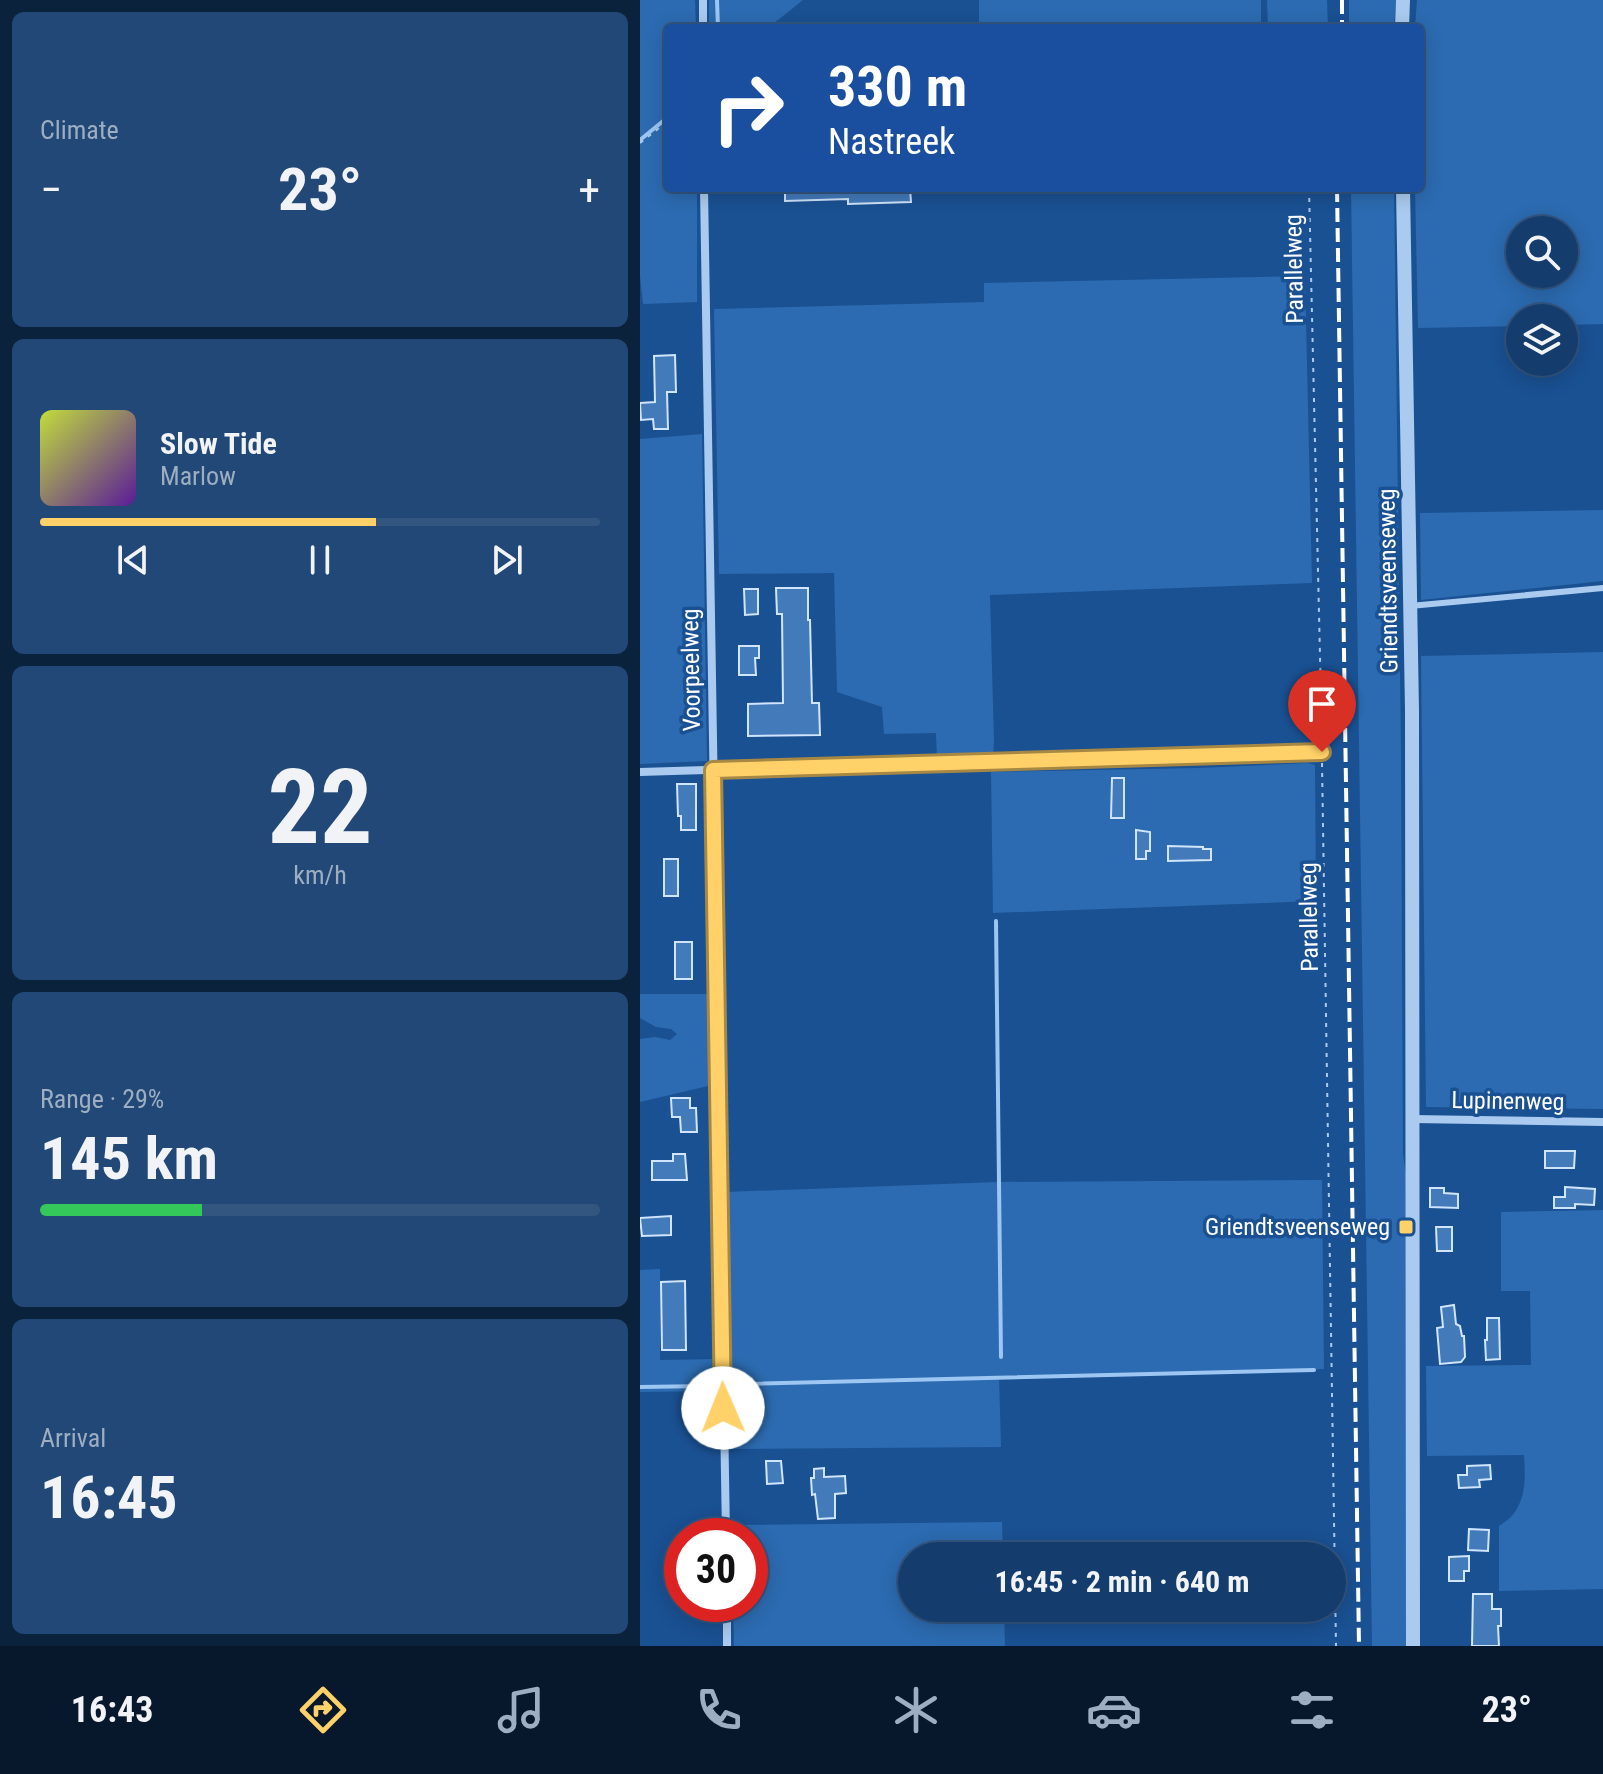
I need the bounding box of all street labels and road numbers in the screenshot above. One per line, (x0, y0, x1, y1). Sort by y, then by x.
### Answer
street label: Parallelweg (1279, 214, 1309, 324)
street label: Griendtsveenseweg (1372, 488, 1404, 674)
street label: Voorpeelweg (676, 608, 706, 732)
street label: Parallelweg (1294, 862, 1324, 972)
street label: Lupinenweg (1451, 1086, 1565, 1116)

